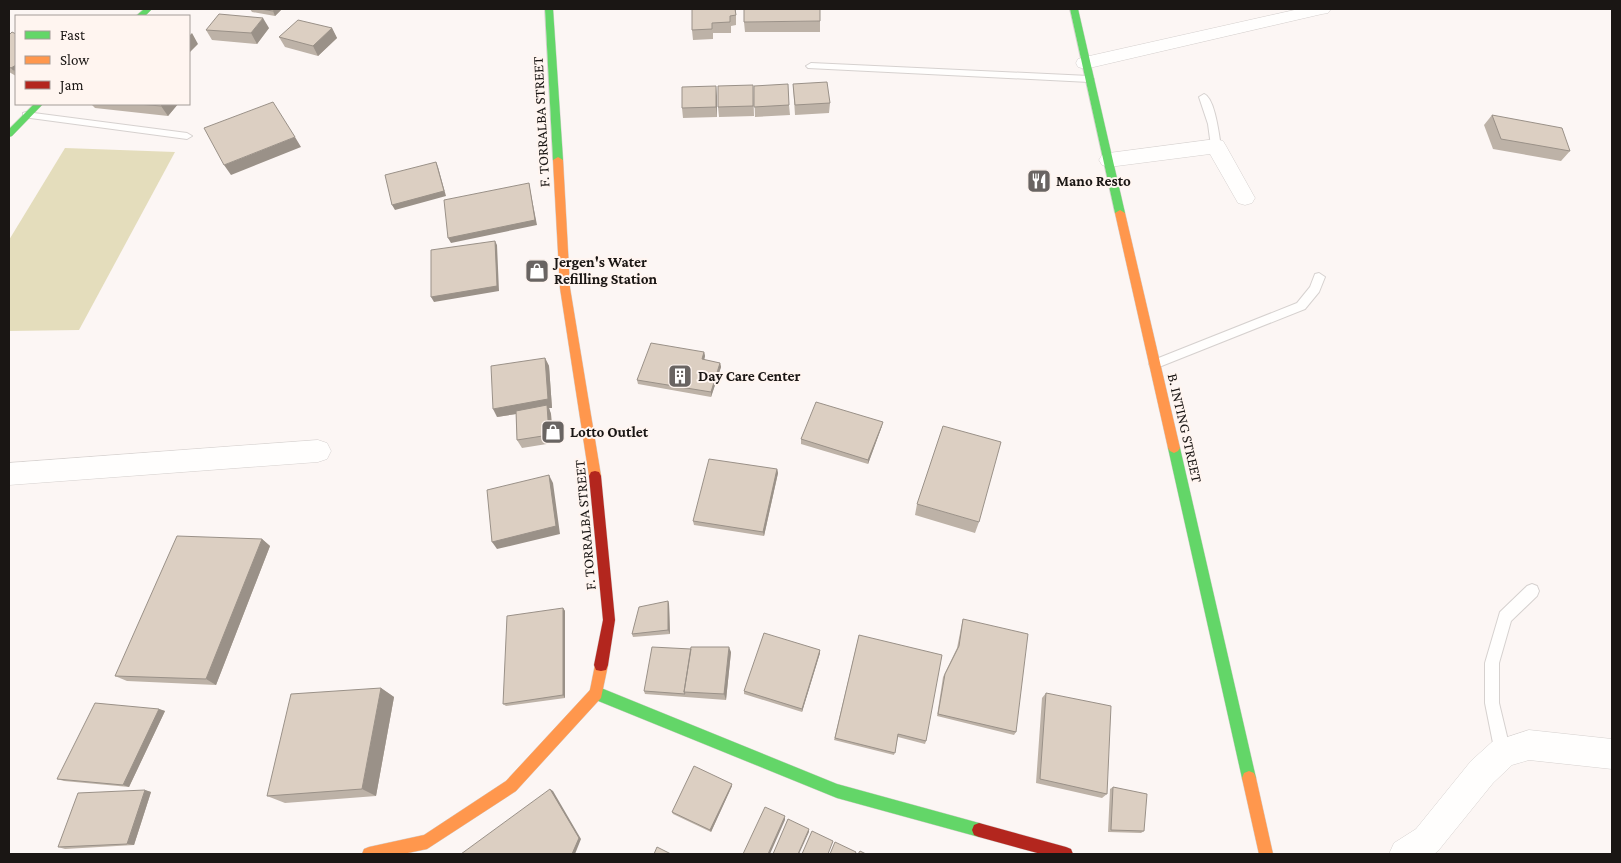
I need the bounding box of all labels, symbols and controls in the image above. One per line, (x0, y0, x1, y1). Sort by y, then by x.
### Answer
legend (15, 15, 190, 105)
text: Fast (60, 27, 86, 43)
text: Slow (60, 52, 90, 68)
street label: F. TORRALBA STREET (530, 56, 552, 188)
text: Jam (58, 77, 83, 94)
restaurant icon: Mano Resto (1026, 168, 1052, 194)
place label: Mano Resto (1056, 173, 1131, 189)
place label: Jergen's Water Refilling Station (552, 254, 658, 287)
shop icon: Jergen's Water Refilling Station (524, 258, 550, 284)
building icon: Day Care Center (667, 363, 693, 389)
place label: Day Care Center (698, 368, 800, 384)
street label: B. INTING STREET (1165, 372, 1205, 484)
shop icon: Lotto Outlet (540, 419, 566, 445)
place label: Lotto Outlet (570, 424, 649, 440)
street label: F. TORRALBA STREET (571, 459, 599, 591)

